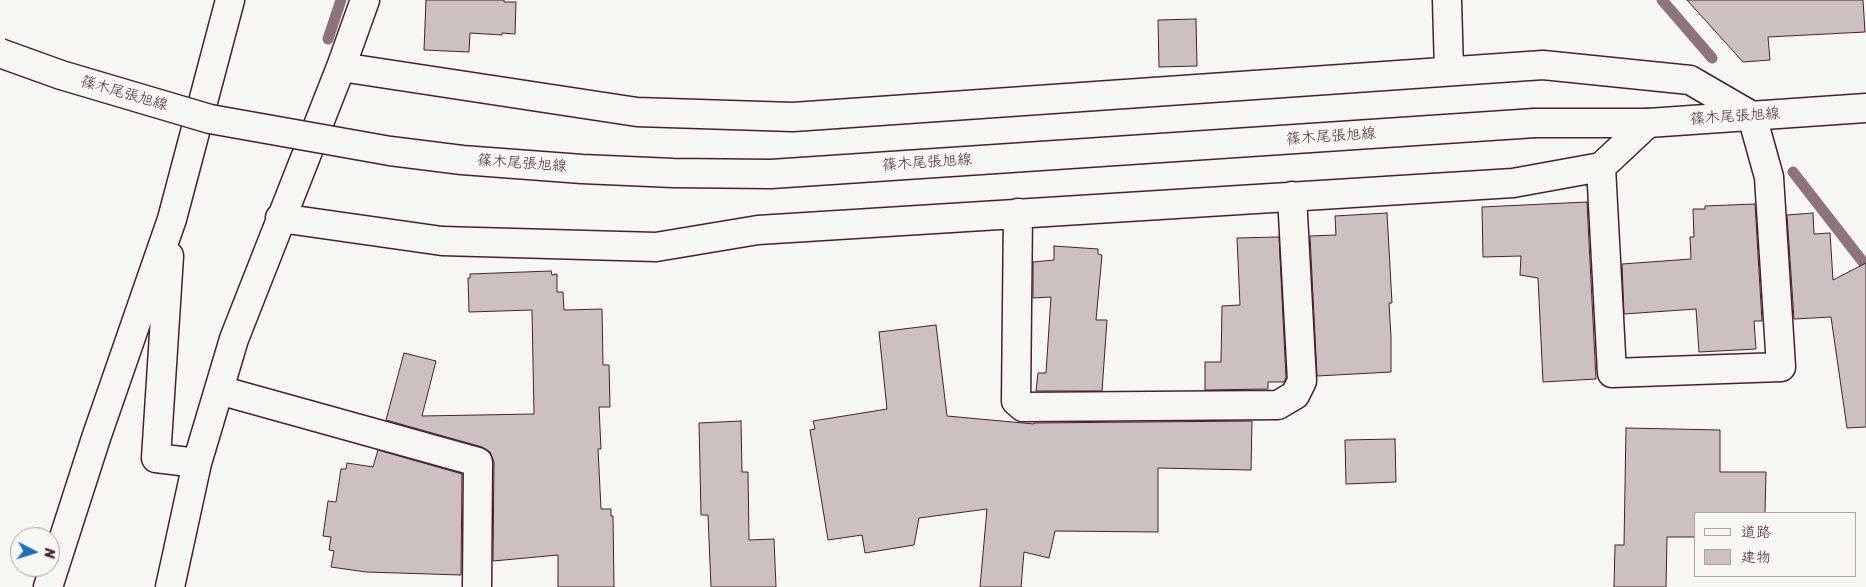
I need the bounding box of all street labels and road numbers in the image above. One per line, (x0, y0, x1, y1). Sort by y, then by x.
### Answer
street label: 篠木尾張旭線 (78, 73, 170, 115)
street label: 篠木尾張旭線 (1689, 105, 1781, 129)
street label: 篠木尾張旭線 (1285, 125, 1377, 149)
street label: 篠木尾張旭線 (881, 151, 973, 175)
street label: 篠木尾張旭線 (476, 152, 568, 176)

